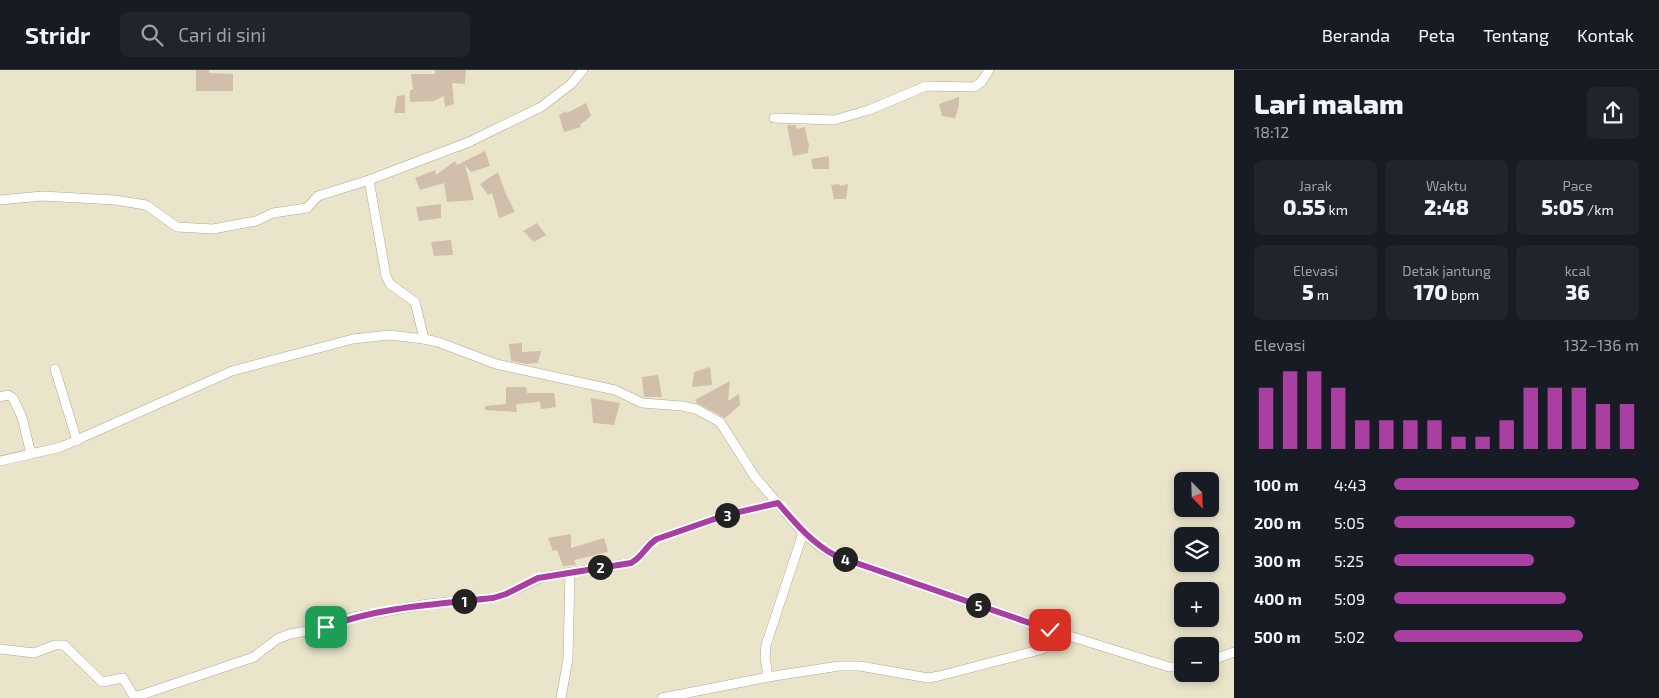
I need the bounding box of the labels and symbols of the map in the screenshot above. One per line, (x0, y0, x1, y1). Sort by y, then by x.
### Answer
north arrow (1174, 472, 1219, 518)
pin: 3 (714, 502, 740, 528)
pin: 4 (832, 546, 858, 572)
pin: 2 (588, 554, 612, 580)
pin: 1 (452, 588, 476, 614)
pin: 5 (966, 592, 990, 618)
pin (305, 606, 347, 648)
pin (1029, 609, 1071, 651)

